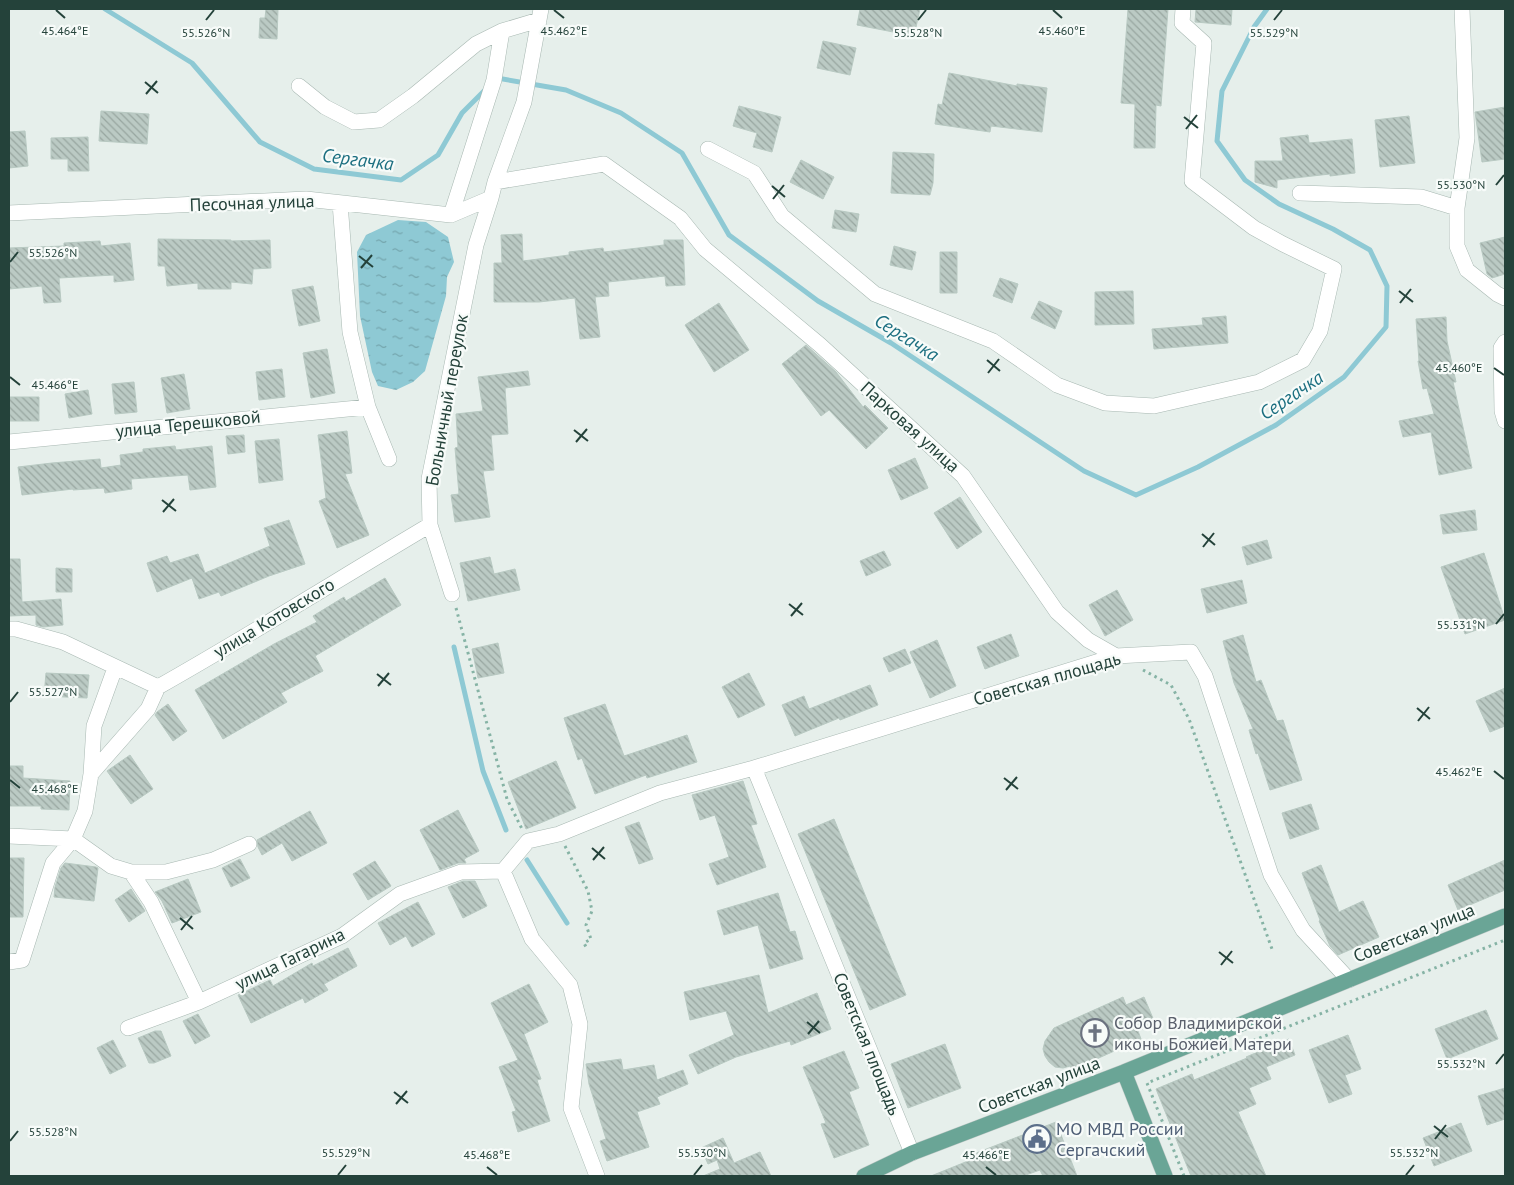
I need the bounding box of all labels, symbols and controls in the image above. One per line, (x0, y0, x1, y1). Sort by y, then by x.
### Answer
text: 45.464°E (42, 23, 88, 38)
text: 45.462°E (541, 23, 587, 38)
text: 45.460°E (1039, 23, 1085, 38)
text: 55.526°N (182, 25, 230, 40)
text: 55.528°N (894, 25, 942, 40)
text: 55.529°N (1250, 25, 1298, 40)
water label: Сергачка (321, 143, 396, 175)
text: 55.530°N (1437, 177, 1485, 192)
street label: Песочная улица (189, 189, 315, 216)
text: 55.526°N (29, 245, 77, 260)
water label: Сергачка (870, 308, 944, 367)
street label: Больничный переулок (420, 312, 473, 488)
text: 45.460°E (1436, 360, 1482, 375)
water label: Сергачка (1255, 365, 1328, 425)
street label: Парковая улица (856, 376, 965, 477)
text: 45.466°E (32, 377, 78, 392)
street label: улица Терешковой (114, 404, 262, 443)
street label: улица Котовского (209, 572, 339, 663)
text: 55.531°N (1437, 617, 1485, 632)
street label: Советская площадь (971, 646, 1123, 711)
text: 55.527°N (29, 684, 77, 699)
text: 45.462°E (1436, 764, 1482, 779)
text: 45.468°E (32, 781, 78, 796)
street label: Советская улица (1350, 898, 1478, 967)
street label: улица Гагарина (231, 922, 348, 995)
street label: Советская площадь (828, 969, 907, 1119)
place label: Собор Владимирской иконы Божией Матери (1114, 1011, 1292, 1055)
church icon: Собор Владимирской иконы Божией Матери (1080, 1018, 1110, 1048)
street label: Советская улица (974, 1051, 1103, 1118)
text: 55.532°N (1437, 1056, 1485, 1071)
place label: МО МВД России Сергачский (1056, 1117, 1184, 1161)
text: 55.528°N (29, 1124, 77, 1139)
public building icon: МО МВД России Сергачский (1022, 1124, 1052, 1154)
text: 55.529°N (322, 1145, 370, 1160)
text: 55.530°N (678, 1145, 726, 1160)
text: 55.532°N (1390, 1145, 1438, 1160)
text: 45.468°E (464, 1147, 510, 1162)
text: 45.466°E (963, 1147, 1009, 1162)

